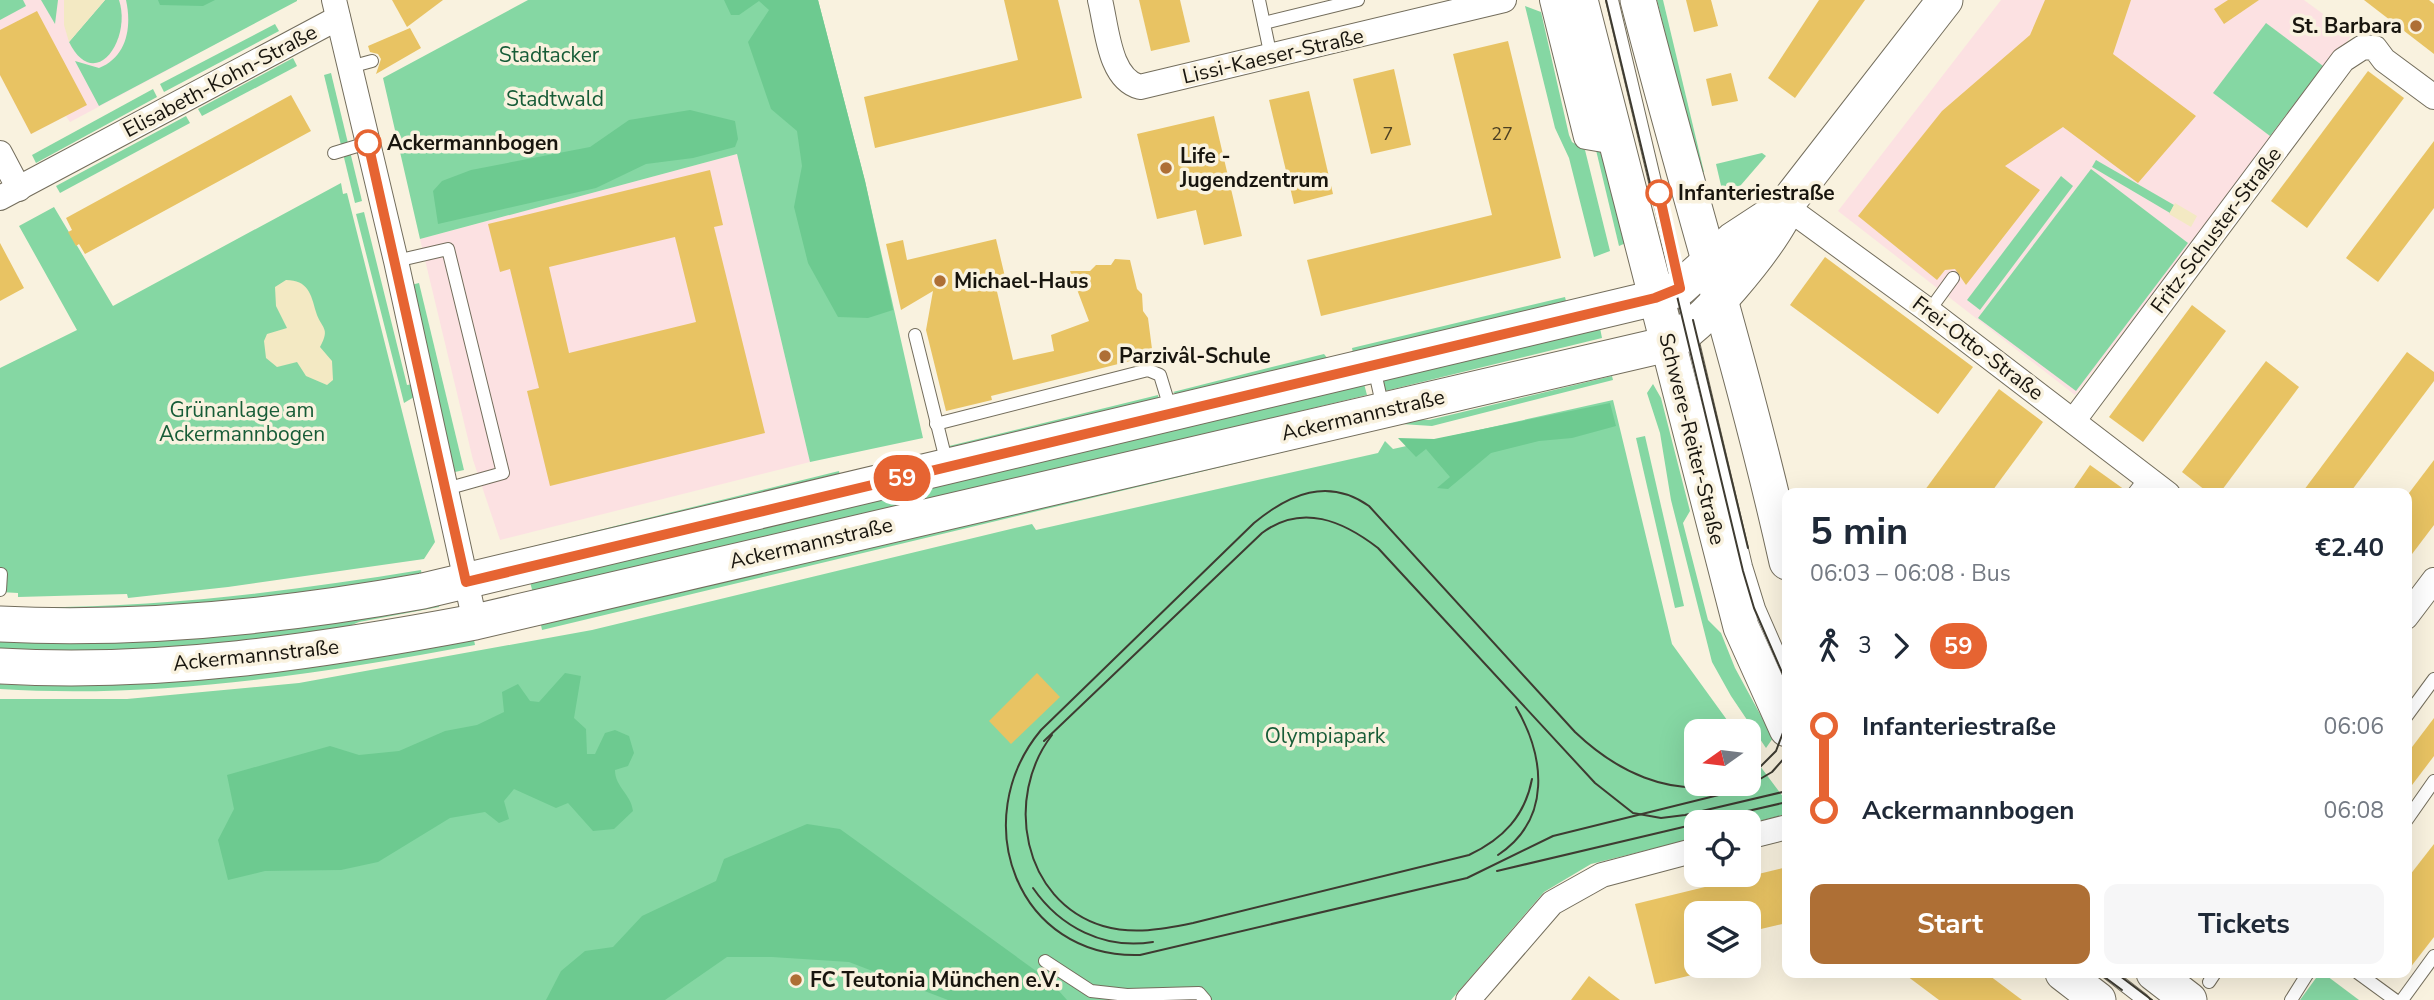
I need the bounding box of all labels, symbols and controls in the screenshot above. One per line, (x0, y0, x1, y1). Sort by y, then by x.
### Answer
place label: St. Barbara (2292, 12, 2402, 40)
street label: Elisabeth-Kohn-Straße (118, 18, 322, 144)
marker: St. Barbara (2408, 18, 2424, 34)
street label: Lissi-Kaeser-Straße (1180, 22, 1366, 90)
park label: Stadtacker (499, 41, 600, 69)
park label: Stadtwald (506, 85, 604, 113)
house number: 7 (1383, 122, 1393, 146)
house number: 27 (1491, 122, 1513, 146)
place label: Ackermannbogen (387, 129, 559, 157)
marker: Ackermannbogen (355, 130, 381, 156)
street label: Fritz-Schuster-Straße (2144, 141, 2288, 319)
place label: Life - Jugendzentrum (1179, 142, 1329, 194)
marker: Life - Jugendzentrum (1158, 160, 1174, 176)
place label: Infanteriestraße (1678, 179, 1835, 207)
marker: Infanteriestraße (1646, 180, 1672, 206)
place label: Michael-Haus (954, 267, 1088, 295)
marker: Michael-Haus (932, 273, 948, 289)
street label: Frei-Otto-Straße (1907, 289, 2049, 407)
street label: Schwere-Reiter-Straße (1652, 330, 1732, 548)
place label: Parzivâl-Schule (1119, 342, 1271, 370)
marker: Parzivâl-Schule (1097, 348, 1113, 364)
street label: Ackermannstraße (1279, 383, 1447, 447)
park label: Grünanlage am Ackermannbogen (159, 396, 325, 448)
line badge: 59 (870, 455, 934, 501)
text: 59 (888, 462, 916, 494)
text: 5 min (1810, 506, 1908, 557)
street label: Ackermannstraße (727, 511, 895, 575)
text: €2.40 (2315, 530, 2384, 565)
text: 06:03 – 06:08 · Bus (1810, 558, 2011, 589)
icon: walk (1810, 627, 1848, 665)
icon: forward (1882, 627, 1920, 665)
text: 3 (1858, 630, 1872, 661)
text: 59 (1944, 630, 1973, 662)
street label: Ackermannstraße (172, 632, 340, 678)
text: Infanteriestraße (1862, 709, 2056, 744)
text: 06:06 (2324, 711, 2384, 742)
north arrow (1684, 719, 1760, 796)
map controls (1684, 719, 1761, 978)
park label: Olympiapark (1265, 722, 1386, 750)
text: Ackermannbogen (1862, 793, 2074, 828)
text: 06:08 (2324, 795, 2384, 826)
button: locate (1684, 810, 1761, 887)
button: Start (1810, 884, 2090, 964)
button: Tickets (2104, 884, 2384, 964)
button: layers (1684, 901, 1761, 978)
place label: FC Teutonia München e.V. (810, 966, 1060, 994)
marker: FC Teutonia München e.V. (788, 972, 804, 988)

